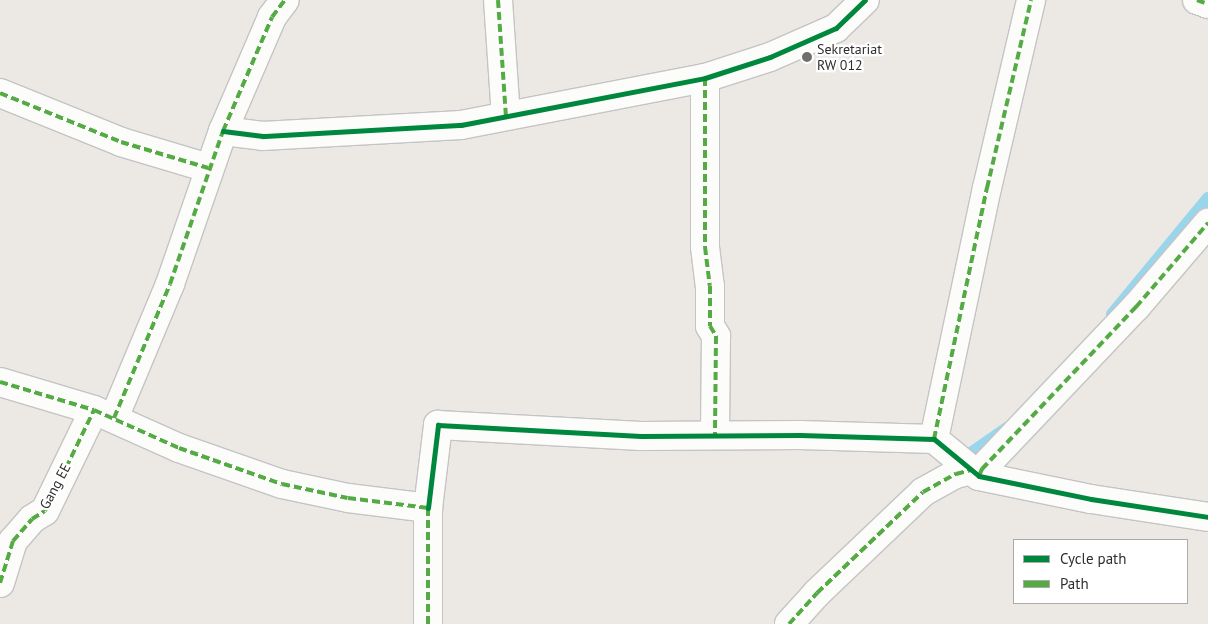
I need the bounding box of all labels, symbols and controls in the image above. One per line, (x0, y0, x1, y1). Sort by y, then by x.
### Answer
place label: Sekretariat RW 012 (817, 41, 882, 74)
marker: Sekretariat RW 012 (801, 51, 813, 63)
street label: Gang EE (36, 460, 74, 512)
legend (1013, 539, 1188, 604)
text: Cycle path (1060, 549, 1126, 568)
text: Path (1060, 574, 1089, 593)

